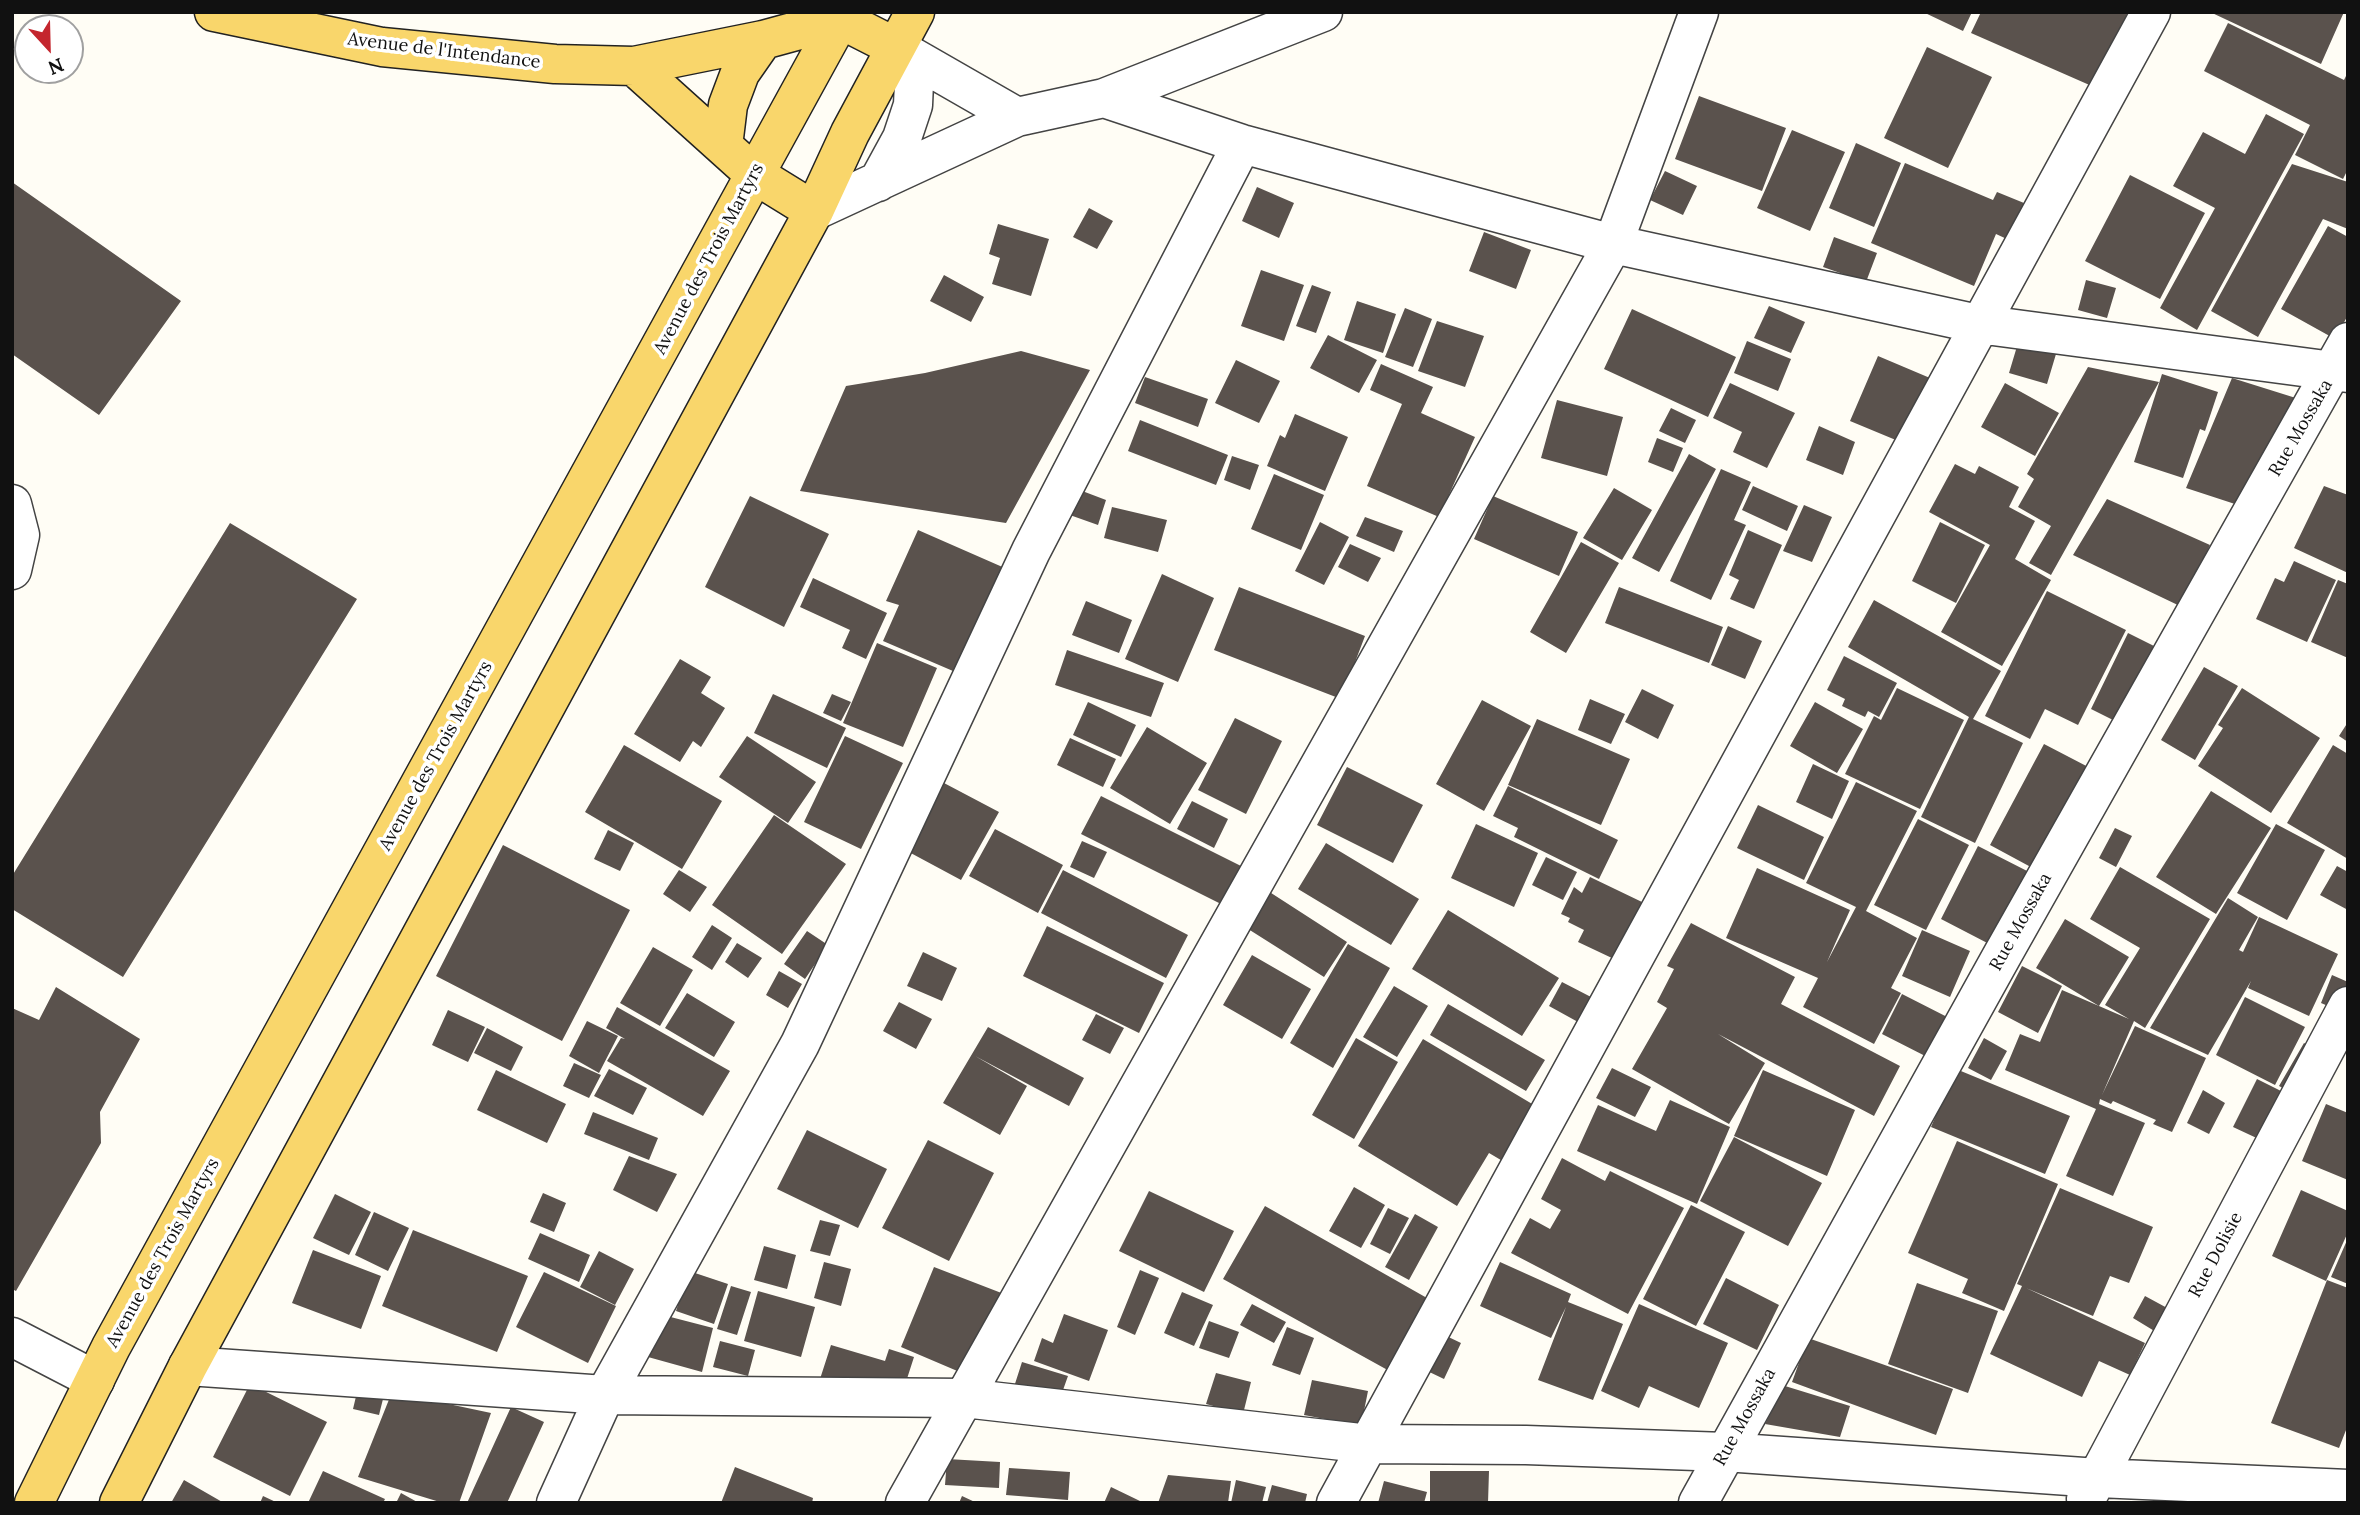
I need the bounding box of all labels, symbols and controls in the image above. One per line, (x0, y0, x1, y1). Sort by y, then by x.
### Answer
north arrow (14, 14, 84, 84)
street label: Avenue de l'Intendance (346, 28, 542, 74)
text: N (45, 53, 67, 80)
street label: Avenue des Trois Martyrs (649, 160, 769, 358)
street label: Rue Mossaka (2265, 376, 2337, 480)
street label: Avenue des Trois Martyrs (375, 657, 497, 855)
street label: Rue Mossaka (1985, 869, 2057, 975)
street label: Avenue des Trois Martyrs (102, 1154, 224, 1352)
street label: Rue Dolisie (2184, 1209, 2248, 1301)
street label: Rue Mossaka (1709, 1364, 1781, 1470)

